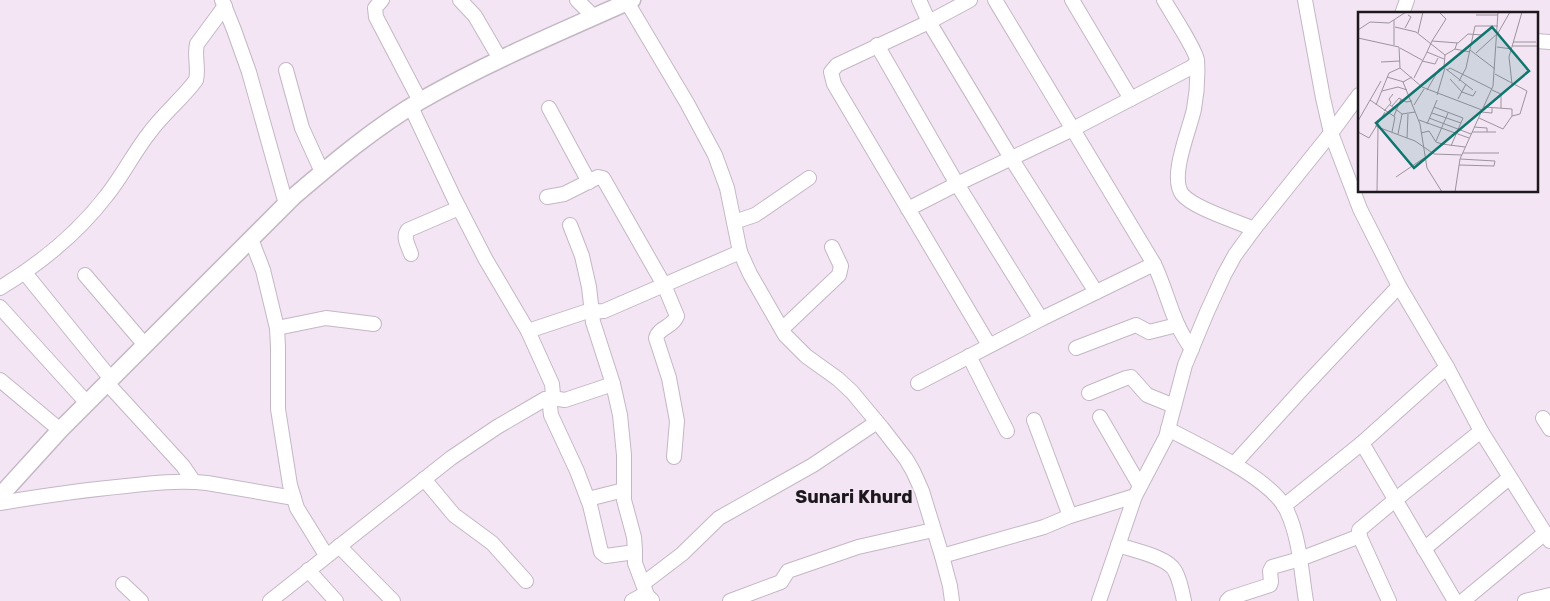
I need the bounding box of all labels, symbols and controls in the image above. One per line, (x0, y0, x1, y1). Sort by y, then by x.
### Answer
inset map (1358, 12, 1538, 192)
district label: Sunari Khurd (795, 486, 913, 508)

